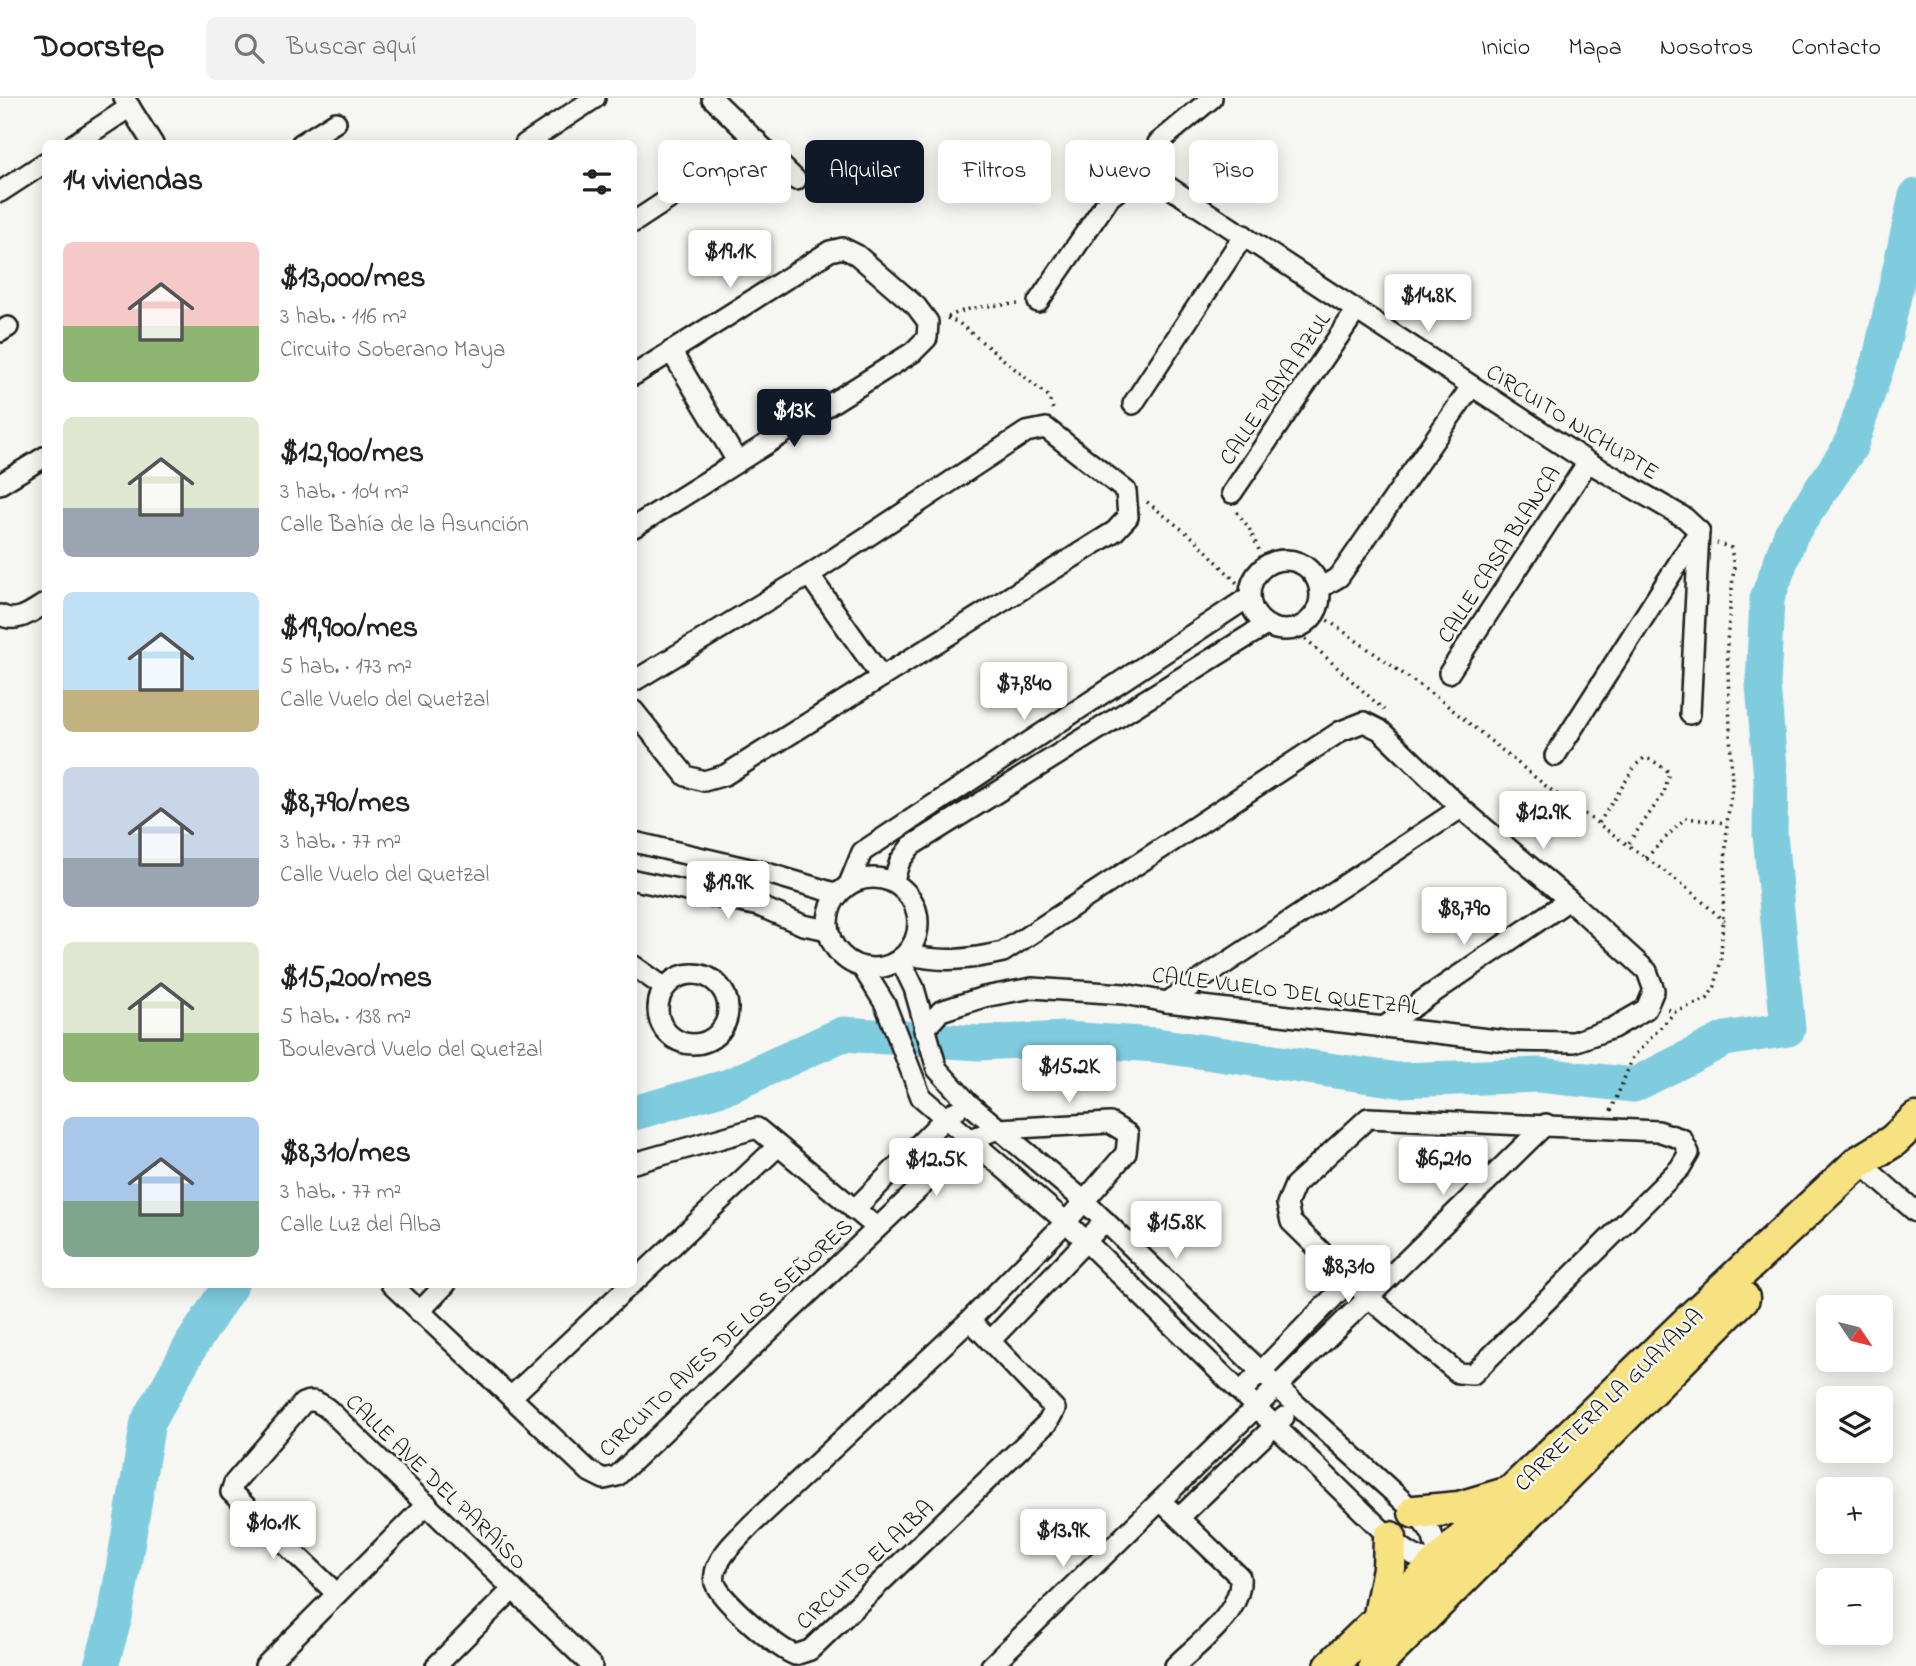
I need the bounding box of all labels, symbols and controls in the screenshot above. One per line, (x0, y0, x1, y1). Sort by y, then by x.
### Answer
search box (206, 17, 696, 80)
text: Doorstep (35, 24, 164, 72)
icon: search (230, 29, 268, 67)
text: Buscar aquí (286, 29, 416, 67)
text: Inicio (1481, 31, 1530, 66)
text: Mapa (1568, 31, 1622, 66)
text: Nosotros (1660, 31, 1753, 66)
text: Contacto (1791, 31, 1881, 66)
chip: Comprar (658, 140, 791, 203)
chip: Alquilar (805, 140, 924, 203)
chip: Filtros (938, 140, 1051, 203)
chip: Nuevo (1065, 140, 1175, 203)
chip: Piso (1189, 140, 1278, 203)
text: 14 viviendas (63, 160, 203, 204)
icon: filters (578, 163, 616, 201)
pin: $19.1K (673, 230, 787, 290)
text: $19.1K (704, 236, 756, 269)
text: $13,000/mes (280, 257, 425, 301)
icon: home (119, 270, 203, 354)
pin: $14.8K (1371, 274, 1485, 334)
text: $14.8K (1400, 280, 1456, 313)
text: 3 hab. · 116 m² (280, 301, 407, 334)
street label: CALLE PLAYA AZUL (1212, 306, 1340, 473)
text: Circuito Soberano Maya (280, 334, 505, 367)
street label: CIRCUITO NICHUPTE (1479, 357, 1664, 490)
pin: $13K (753, 390, 835, 449)
text: $13K (773, 395, 815, 428)
text: $12,900/mes (280, 432, 424, 476)
icon: home (119, 445, 203, 529)
street label: CALLE CASA BLANCA (1430, 460, 1570, 651)
text: 3 hab. · 104 m² (280, 476, 409, 509)
text: Calle Bahía de la Asunción (280, 509, 529, 542)
text: $19,900/mes (280, 607, 418, 651)
icon: home (119, 620, 203, 704)
text: 5 hab. · 173 m² (280, 651, 412, 684)
pin: $7,840 (967, 662, 1081, 722)
text: $7,840 (996, 668, 1052, 701)
text: Calle Vuelo del Quetzal (280, 684, 489, 717)
text: $8,790/mes (280, 782, 410, 826)
pin: $12.9K (1486, 792, 1600, 851)
icon: home (119, 795, 203, 879)
text: $12.9K (1515, 797, 1571, 830)
text: 3 hab. · 77 m² (280, 826, 401, 859)
text: Calle Vuelo del Quetzal (280, 859, 489, 892)
pin: $19.9K (671, 862, 785, 921)
text: $19.9K (703, 867, 753, 900)
pin: $8,790 (1407, 888, 1521, 947)
text: $8,790 (1438, 893, 1490, 926)
text: $15,200/mes (280, 957, 432, 1001)
street label: CALLE VUELO DEL QUETZAL (1150, 960, 1422, 1025)
icon: home (119, 970, 203, 1054)
text: 5 hab. · 138 m² (280, 1001, 411, 1034)
text: Boulevard Vuelo del Quetzal (280, 1034, 542, 1067)
pin: $15.2K (1012, 1046, 1126, 1105)
text: $15.2K (1038, 1051, 1100, 1084)
text: $8,310/mes (280, 1132, 411, 1176)
pin: $12.5K (879, 1138, 993, 1198)
pin: $6,210 (1386, 1138, 1500, 1197)
text: $6,210 (1415, 1143, 1471, 1176)
text: $12.5K (905, 1144, 967, 1177)
icon: home (119, 1145, 203, 1229)
text: 3 hab. · 77 m² (280, 1176, 401, 1209)
pin: $15.8K (1119, 1202, 1233, 1261)
text: $15.8K (1147, 1207, 1205, 1240)
text: Calle Luz del Alba (280, 1209, 441, 1242)
street label: CIRCUITO AVES DE LOS SEÑORES (592, 1212, 861, 1466)
pin: $8,310 (1291, 1246, 1405, 1305)
text: $8,310 (1321, 1251, 1375, 1284)
north arrow (1816, 1295, 1894, 1372)
map controls (1816, 1295, 1893, 1645)
street label: CARRETERA LA GUAYANA (1508, 1301, 1712, 1500)
button: layers (1816, 1386, 1893, 1463)
street label: CALLE AVE DEL PARAÍSO (337, 1387, 534, 1579)
button: + (1816, 1477, 1893, 1554)
street label: CIRCUITO EL ALBA (789, 1493, 942, 1639)
pin: $10.1K (216, 1502, 330, 1561)
text: $10.1K (246, 1507, 300, 1540)
pin: $13.9K (1006, 1510, 1120, 1569)
text: $13.9K (1036, 1515, 1090, 1548)
button: − (1816, 1568, 1893, 1645)

